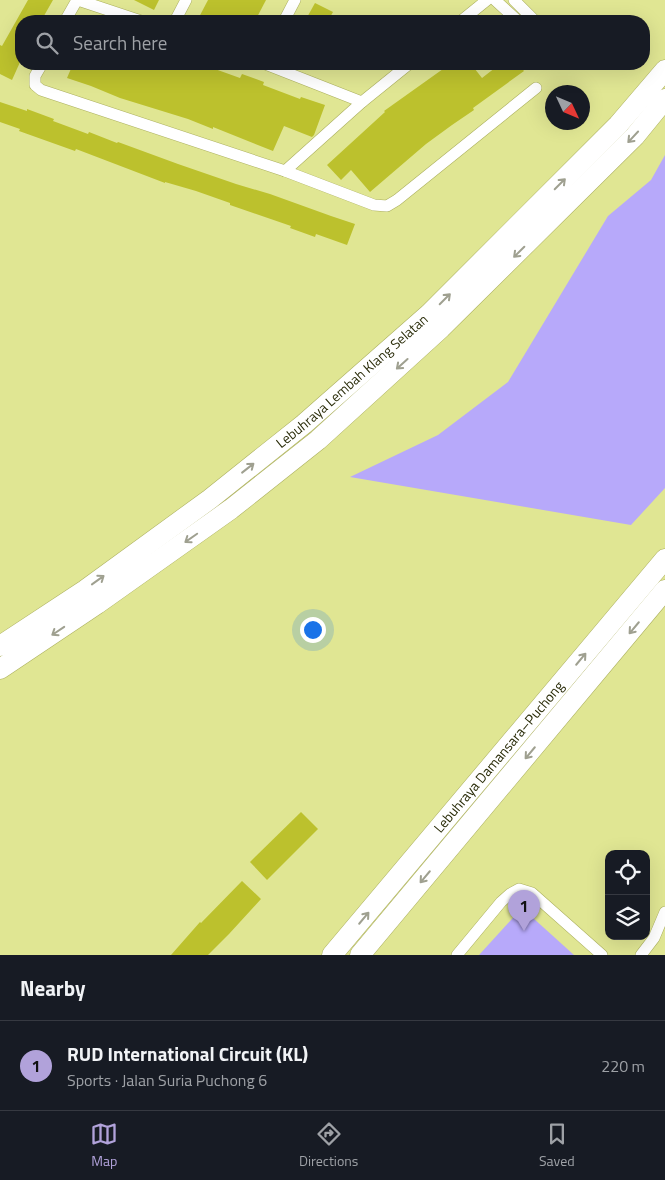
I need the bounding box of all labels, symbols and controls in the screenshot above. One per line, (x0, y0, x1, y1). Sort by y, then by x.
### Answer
search box (15, 15, 650, 70)
text: Search here (73, 28, 167, 57)
icon: search (33, 29, 61, 57)
north arrow (545, 85, 590, 130)
one-way arrow (627, 130, 639, 143)
one-way arrow (553, 178, 566, 190)
one-way arrow (513, 245, 525, 257)
one-way arrow (439, 293, 451, 305)
street label: Lebuhraya Lembah Klang Selatan (271, 309, 432, 453)
one-way arrow (395, 358, 408, 370)
one-way arrow (242, 463, 255, 474)
one-way arrow (184, 533, 198, 543)
one-way arrow (91, 575, 105, 585)
your location (300, 617, 326, 643)
one-way arrow (628, 621, 639, 634)
one-way arrow (51, 625, 65, 636)
one-way arrow (575, 653, 586, 666)
street label: Lebuhraya Damansara–Puchong (428, 676, 568, 837)
one-way arrow (524, 746, 535, 759)
map controls (605, 850, 650, 940)
button: locate (605, 850, 650, 895)
one-way arrow (420, 871, 431, 884)
pin: 1 (508, 890, 540, 931)
button: layers (605, 895, 650, 940)
one-way arrow (358, 911, 369, 924)
text: Nearby (20, 972, 85, 1004)
text: RUD International Circuit (KL) (67, 1039, 308, 1068)
text: 1 (32, 1054, 40, 1078)
text: 220 m (601, 1054, 645, 1078)
text: Sports · Jalan Suria Puchong 6 (67, 1068, 267, 1092)
tab: Map (90, 1120, 118, 1171)
tab: Directions (299, 1120, 358, 1171)
tab: Saved (539, 1120, 575, 1171)

